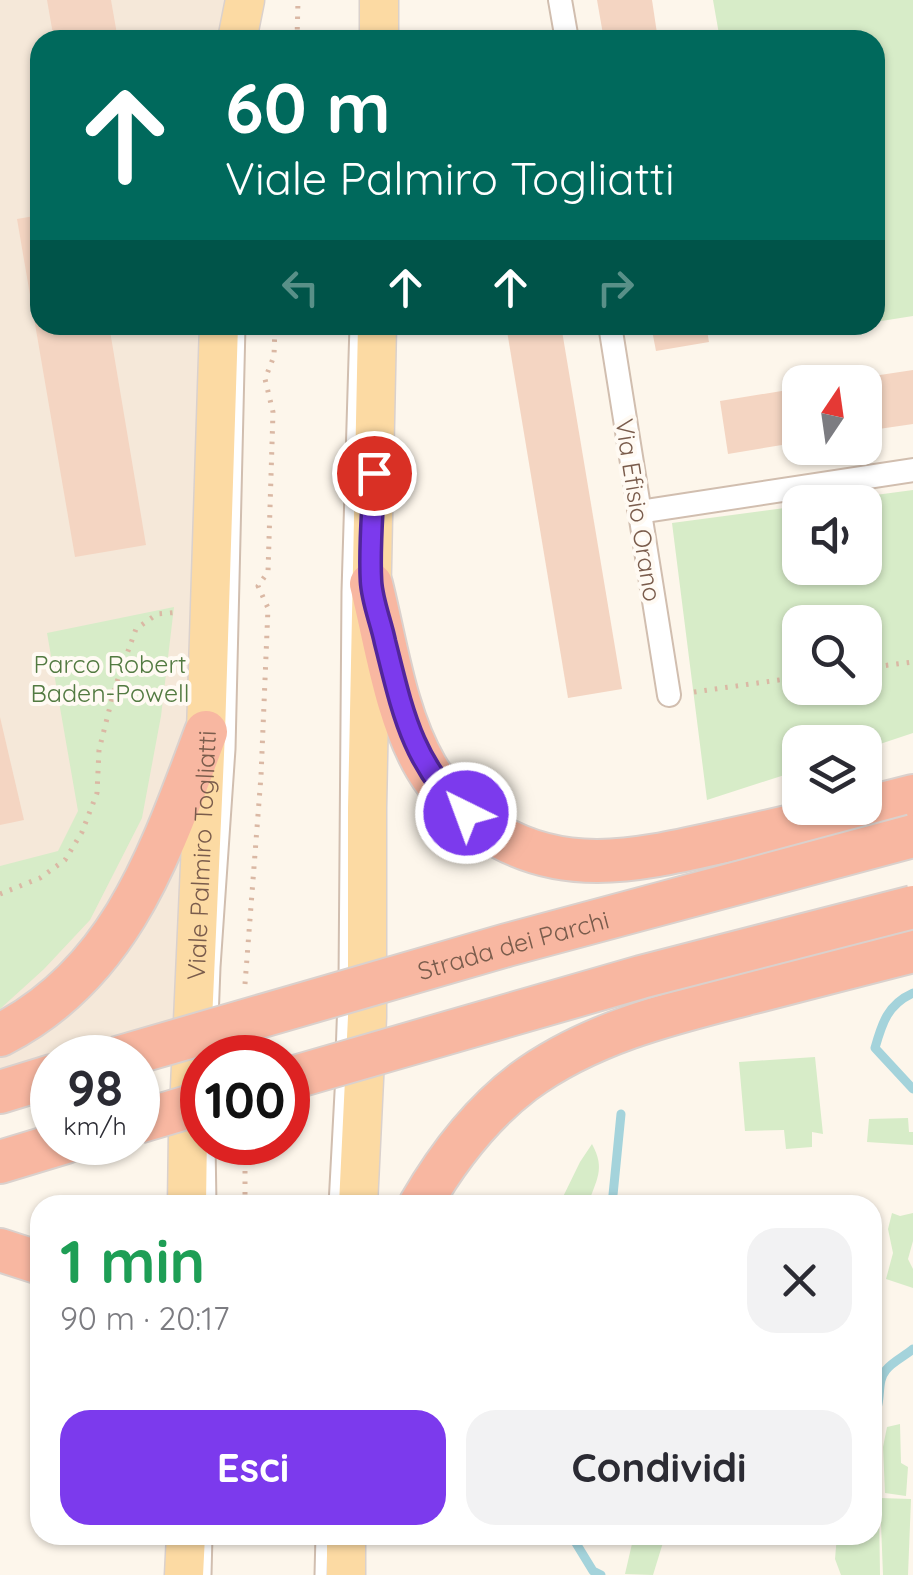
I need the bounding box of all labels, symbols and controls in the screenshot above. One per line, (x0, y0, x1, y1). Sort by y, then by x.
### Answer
text: 60 m (225, 63, 391, 151)
icon: ahead (60, 70, 190, 200)
text: Viale Palmiro Togliatti (225, 150, 675, 206)
icon: left (273, 260, 328, 315)
icon: ahead (378, 260, 433, 315)
icon: ahead (483, 260, 538, 315)
icon: right (588, 260, 643, 315)
north arrow (782, 365, 882, 465)
map controls (782, 365, 882, 825)
street label: Via Efisio Orano (609, 416, 669, 604)
pin (332, 431, 417, 516)
icon: arrive (347, 446, 402, 501)
button: sound (782, 485, 882, 585)
button: search (782, 605, 882, 705)
park label: Parco Robert Baden-Powell (30, 648, 190, 708)
button: layers (782, 725, 882, 825)
street label: Viale Palmiro Togliatti (179, 730, 222, 981)
position arrow (414, 761, 518, 865)
street label: Strada dei Parchi (414, 903, 612, 986)
speed limit sign: 100 (180, 1035, 310, 1165)
text: 98 (67, 1056, 123, 1119)
text: km/h (63, 1110, 127, 1141)
text: 1 min (60, 1223, 205, 1298)
button: close (747, 1228, 852, 1333)
text: 90 m · 20:17 (60, 1298, 230, 1338)
button: Esci (60, 1410, 446, 1525)
button: Condividi (466, 1410, 852, 1525)

